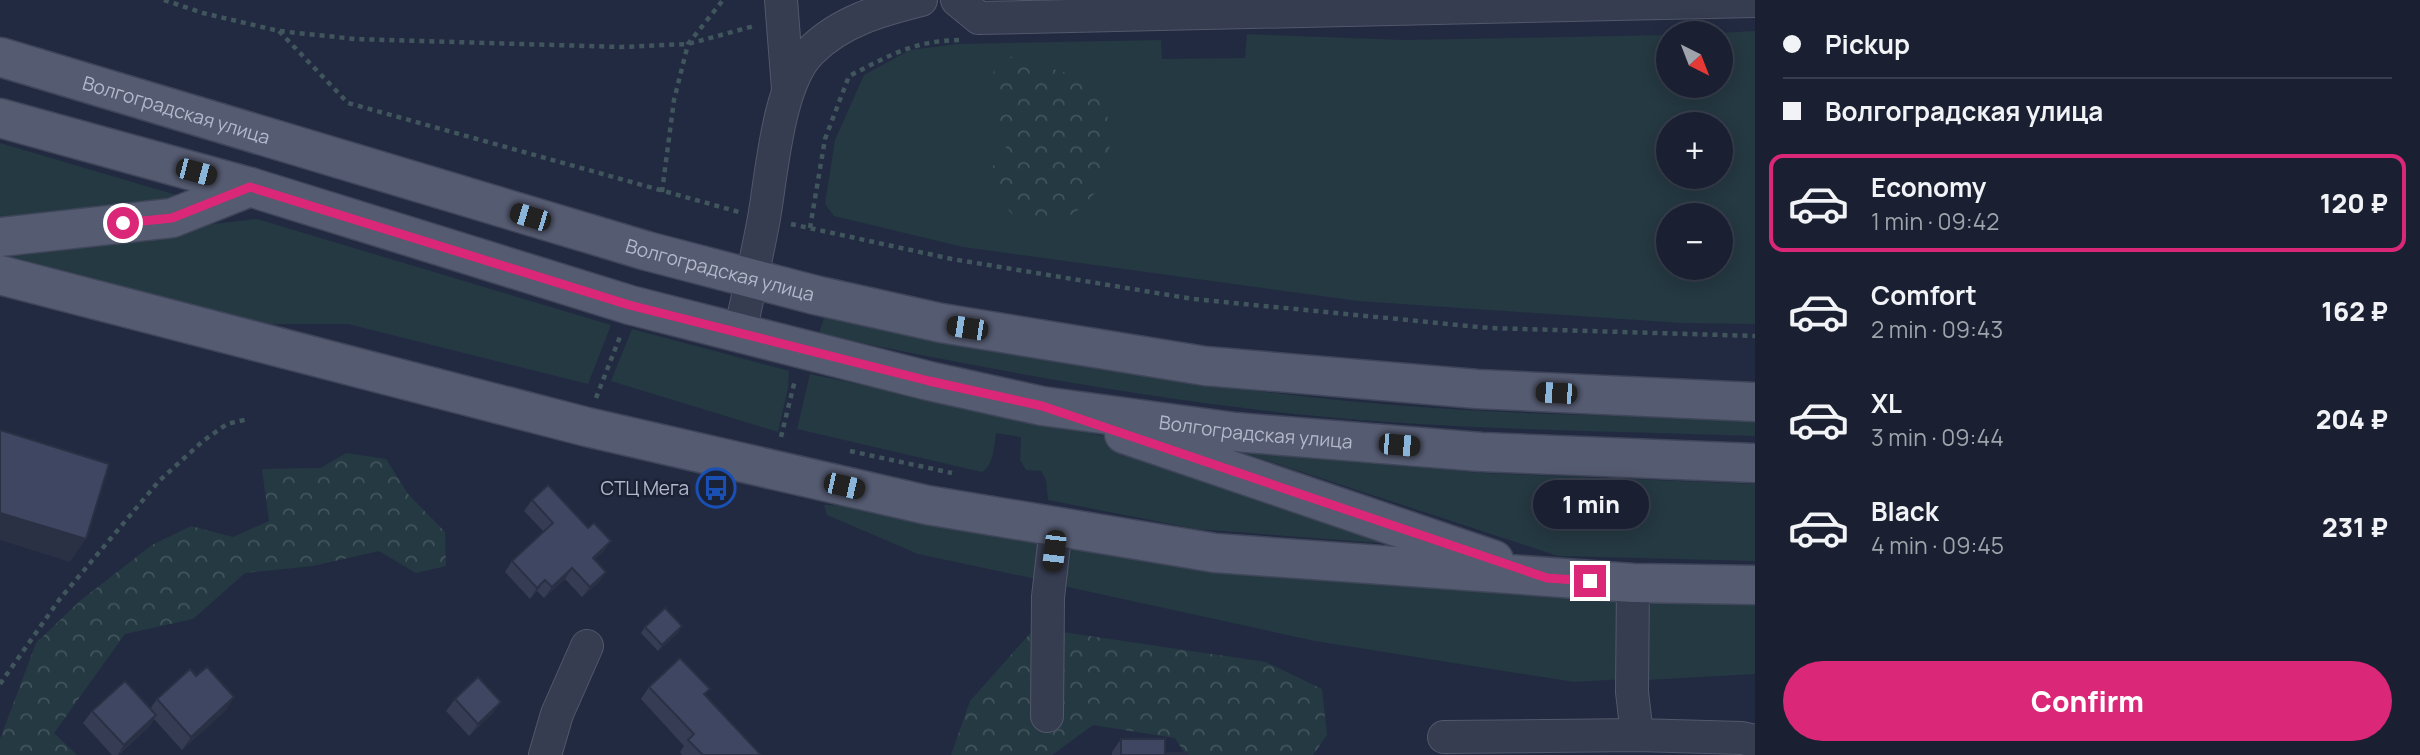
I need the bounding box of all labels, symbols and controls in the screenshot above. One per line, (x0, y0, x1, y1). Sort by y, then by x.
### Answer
north arrow (1656, 21, 1732, 98)
map controls (1656, 21, 1733, 280)
text: Pickup (1825, 26, 1910, 62)
street label: Волгоградская улица (79, 69, 273, 150)
text: Волгоградская улица (1825, 93, 2103, 129)
button: + (1656, 112, 1733, 189)
car (173, 156, 220, 188)
text: Economy (1871, 169, 1986, 205)
icon: car (1787, 172, 1850, 235)
text: 120 ₽ (2320, 185, 2388, 221)
car (507, 201, 554, 233)
button: − (1656, 203, 1733, 280)
text: 1 min · 09:42 (1871, 205, 1999, 237)
route start (107, 207, 139, 239)
street label: Волгоградская улица (623, 232, 817, 307)
text: Comfort (1871, 277, 1977, 313)
icon: car (1787, 280, 1850, 343)
text: 162 ₽ (2321, 293, 2388, 329)
text: 2 min · 09:43 (1871, 313, 2003, 345)
car (945, 314, 990, 342)
car (1535, 381, 1578, 405)
text: XL (1871, 385, 1902, 421)
icon: car (1787, 388, 1850, 451)
text: 204 ₽ (2316, 401, 2388, 437)
street label: Волгоградская улица (1158, 409, 1354, 455)
text: 3 min · 09:44 (1871, 421, 2004, 453)
car (1378, 433, 1421, 457)
bus stop icon: СТЦ Мега (695, 467, 737, 509)
car (822, 471, 867, 501)
place label: СТЦ Мега (601, 475, 689, 501)
callout: 1 min (1532, 480, 1648, 528)
text: 1 min (1562, 488, 1620, 520)
text: Black (1871, 493, 1939, 529)
icon: car (1787, 496, 1850, 559)
text: 231 ₽ (2322, 509, 2388, 545)
car (1042, 529, 1067, 573)
text: 4 min · 09:45 (1871, 529, 2004, 561)
route end (1574, 565, 1606, 597)
button: Confirm (1783, 661, 2392, 741)

